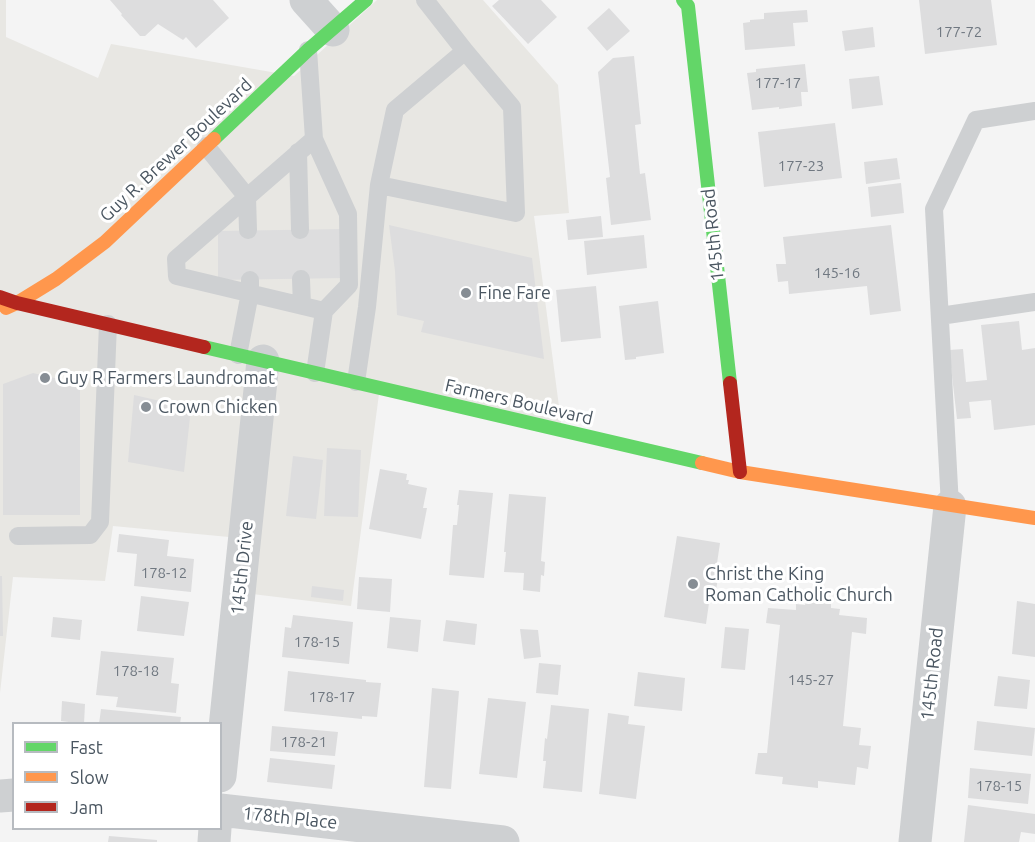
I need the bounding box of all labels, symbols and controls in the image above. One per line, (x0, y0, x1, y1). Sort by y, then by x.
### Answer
house number: 177-72 (936, 23, 982, 41)
street label: Guy R. Brewer Boulevard (95, 74, 257, 226)
house number: 177-17 (755, 74, 801, 92)
house number: 177-23 (778, 157, 824, 175)
street label: 145th Road (697, 187, 729, 283)
house number: 145-16 (814, 264, 860, 282)
place label: Fine Fare (478, 282, 551, 304)
marker: Fine Fare (459, 286, 473, 300)
place label: Guy R Farmers Laundromat (57, 367, 275, 389)
marker: Guy R Farmers Laundromat (38, 371, 52, 385)
street label: Farmers Boulevard (443, 374, 595, 430)
place label: Crown Chicken (158, 396, 278, 418)
marker: Crown Chicken (139, 400, 153, 414)
street label: 145th Drive (226, 520, 258, 616)
place label: Christ the King Roman Catholic Church (705, 563, 893, 606)
house number: 178-12 (141, 564, 187, 582)
marker: Christ the King Roman Catholic Church (686, 577, 700, 591)
street label: 145th Road (916, 626, 948, 722)
house number: 178-15 (294, 633, 340, 651)
house number: 178-18 (113, 662, 159, 680)
house number: 145-27 (788, 671, 834, 689)
house number: 178-17 (309, 688, 355, 706)
legend (12, 722, 222, 830)
house number: 178-21 (281, 733, 327, 751)
text: Fast (70, 737, 103, 757)
text: Slow (70, 767, 109, 787)
house number: 178-15 (976, 777, 1022, 795)
text: Jam (70, 797, 104, 817)
street label: 178th Place (242, 802, 338, 834)

